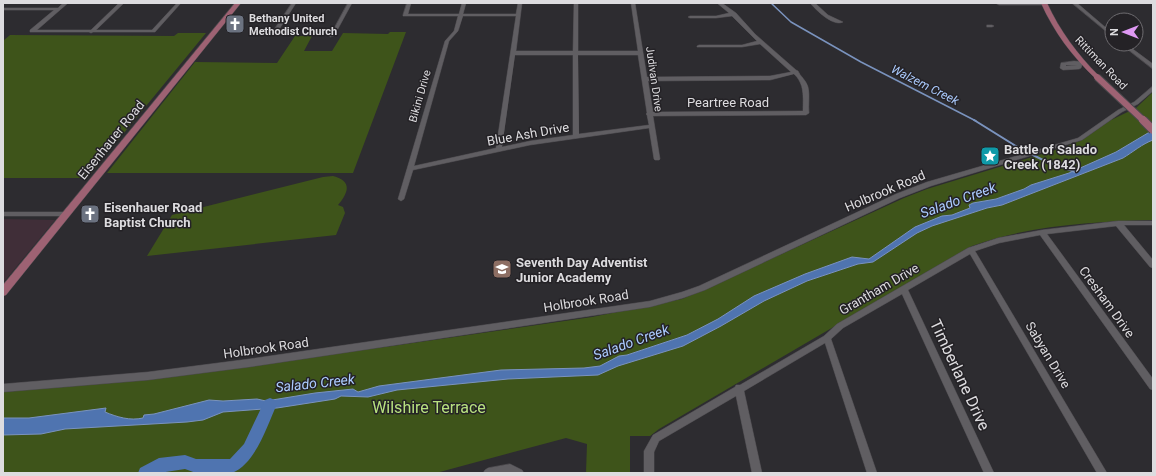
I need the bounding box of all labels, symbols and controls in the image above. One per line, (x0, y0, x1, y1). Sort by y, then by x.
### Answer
place label: Bethany United Methodist Church (249, 12, 337, 38)
north arrow (1104, 12, 1144, 52)
church icon: Bethany United Methodist Church (224, 13, 246, 35)
text: N (1108, 28, 1121, 36)
street label: Rittiman Road (1072, 34, 1130, 92)
street label: Judivan Drive (643, 46, 665, 113)
water label: Walzem Creek (889, 62, 962, 109)
street label: Bikini Drive (406, 68, 434, 124)
street label: Peartree Road (687, 95, 769, 110)
street label: Eisenhauer Road (75, 98, 147, 182)
street label: Blue Ash Drive (486, 119, 570, 149)
place label: Battle of Salado Creek (1842) (1004, 142, 1097, 172)
place icon: Battle of Salado Creek (1842) (979, 145, 1001, 167)
street label: Holbrook Road (843, 167, 927, 215)
water label: Salado Creek (918, 178, 999, 221)
place label: Eisenhauer Road Baptist Church (104, 200, 202, 230)
church icon: Eisenhauer Road Baptist Church (79, 203, 101, 225)
place label: Seventh Day Adventist Junior Academy (516, 255, 648, 285)
school or university icon: Seventh Day Adventist Junior Academy (491, 258, 513, 280)
street label: Grantham Drive (836, 260, 922, 318)
street label: Cresham Drive (1076, 263, 1138, 341)
street label: Holbrook Road (542, 287, 630, 315)
street label: Timberlane Drive (926, 317, 994, 433)
street label: Sabyan Drive (1022, 319, 1074, 391)
water label: Salado Creek (591, 320, 672, 363)
street label: Holbrook Road (222, 335, 310, 361)
water label: Salado Creek (275, 371, 357, 395)
park label: Wilshire Terrace (372, 398, 486, 417)

